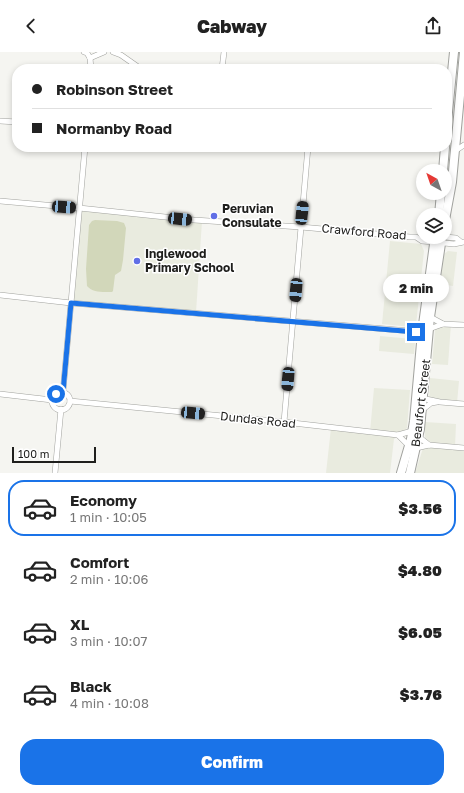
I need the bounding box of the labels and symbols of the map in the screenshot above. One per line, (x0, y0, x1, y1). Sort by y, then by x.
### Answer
north arrow (416, 164, 452, 200)
car (52, 200, 76, 214)
car (295, 200, 309, 226)
place label: Peruvian Consulate (222, 201, 282, 230)
marker: Peruvian Consulate (209, 211, 219, 221)
car (167, 212, 193, 226)
street label: Crawford Road (321, 220, 407, 243)
place label: Inglewood Primary School (145, 246, 234, 275)
marker: Inglewood Primary School (132, 256, 142, 266)
callout: 2 min (383, 274, 449, 302)
car (289, 278, 303, 302)
route end (407, 323, 425, 341)
street label: Beaufort Street (408, 358, 433, 448)
car (281, 367, 295, 391)
route start (47, 385, 65, 403)
car (181, 406, 205, 420)
street label: Dundas Road (219, 408, 297, 431)
scale bar (12, 445, 96, 464)

